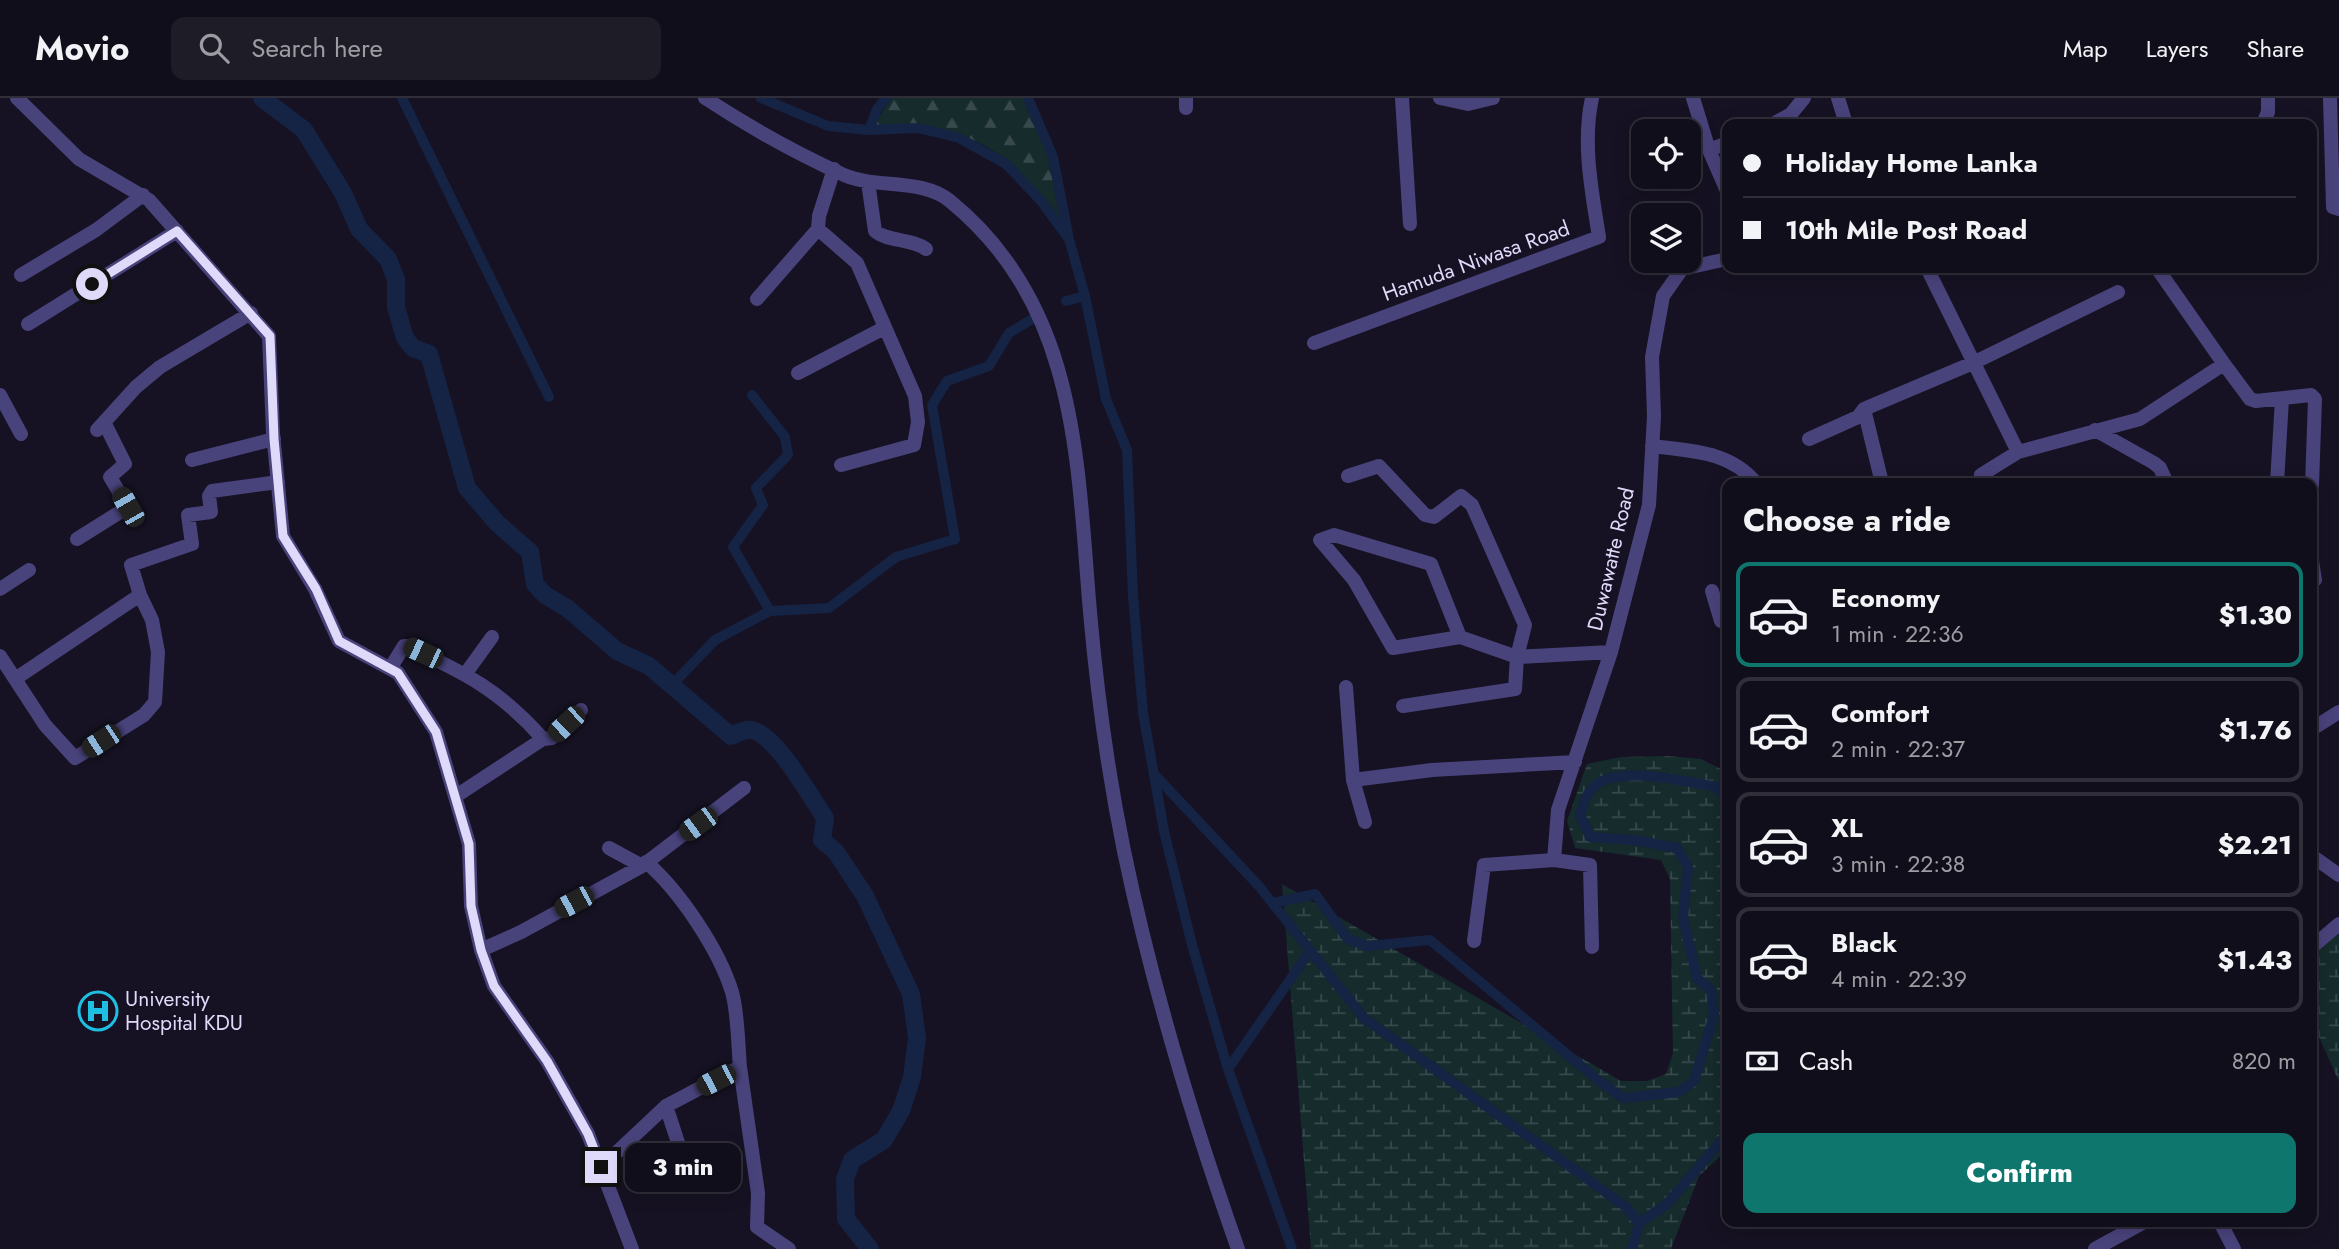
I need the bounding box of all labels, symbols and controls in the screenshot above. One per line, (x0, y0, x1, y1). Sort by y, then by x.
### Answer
search box (171, 17, 661, 80)
text: Movio (35, 25, 129, 72)
icon: search (195, 29, 233, 67)
text: Search here (251, 29, 383, 67)
text: Map (2063, 31, 2108, 66)
text: Layers (2146, 31, 2208, 66)
text: Share (2246, 31, 2304, 66)
map controls (1631, 119, 1701, 273)
button: locate (1631, 119, 1701, 189)
text: Holiday Home Lanka (1785, 144, 2038, 182)
button: layers (1631, 203, 1701, 273)
text: 10th Mile Post Road (1785, 211, 2027, 249)
street label: Hamuda Niwasa Road (1378, 213, 1574, 309)
route start (76, 268, 108, 300)
car (109, 484, 148, 530)
street label: Duwawatte Road (1580, 484, 1642, 634)
text: Choose a ride (1743, 497, 1951, 543)
text: Economy (1831, 579, 1940, 617)
icon: car (1747, 583, 1810, 646)
text: $1.30 (2219, 596, 2292, 634)
text: 1 min · 22:36 (1831, 617, 1964, 651)
car (400, 635, 447, 671)
text: Comfort (1831, 694, 1929, 732)
icon: car (1747, 698, 1810, 761)
car (544, 702, 589, 746)
text: $1.76 (2219, 711, 2292, 749)
car (78, 721, 125, 761)
text: 2 min · 22:37 (1831, 732, 1965, 766)
car (675, 803, 722, 845)
text: XL (1831, 809, 1863, 847)
icon: car (1747, 813, 1810, 876)
text: $2.21 (2218, 826, 2292, 864)
text: 3 min · 22:38 (1831, 847, 1965, 881)
car (551, 883, 598, 921)
text: Black (1831, 924, 1897, 962)
icon: car (1747, 928, 1810, 991)
text: $1.43 (2218, 941, 2292, 979)
text: 4 min · 22:39 (1831, 962, 1967, 996)
place label: University Hospital KDU (125, 984, 243, 1038)
hospital icon: University Hospital KDU (77, 990, 119, 1032)
icon: cash (1743, 1042, 1781, 1080)
text: Cash (1799, 1042, 1853, 1080)
text: 820 m (2232, 1044, 2296, 1078)
car (693, 1061, 740, 1099)
button: Confirm (1743, 1133, 2296, 1213)
callout: 3 min (626, 1142, 741, 1192)
text: 3 min (653, 1150, 713, 1184)
route end (585, 1151, 617, 1183)

